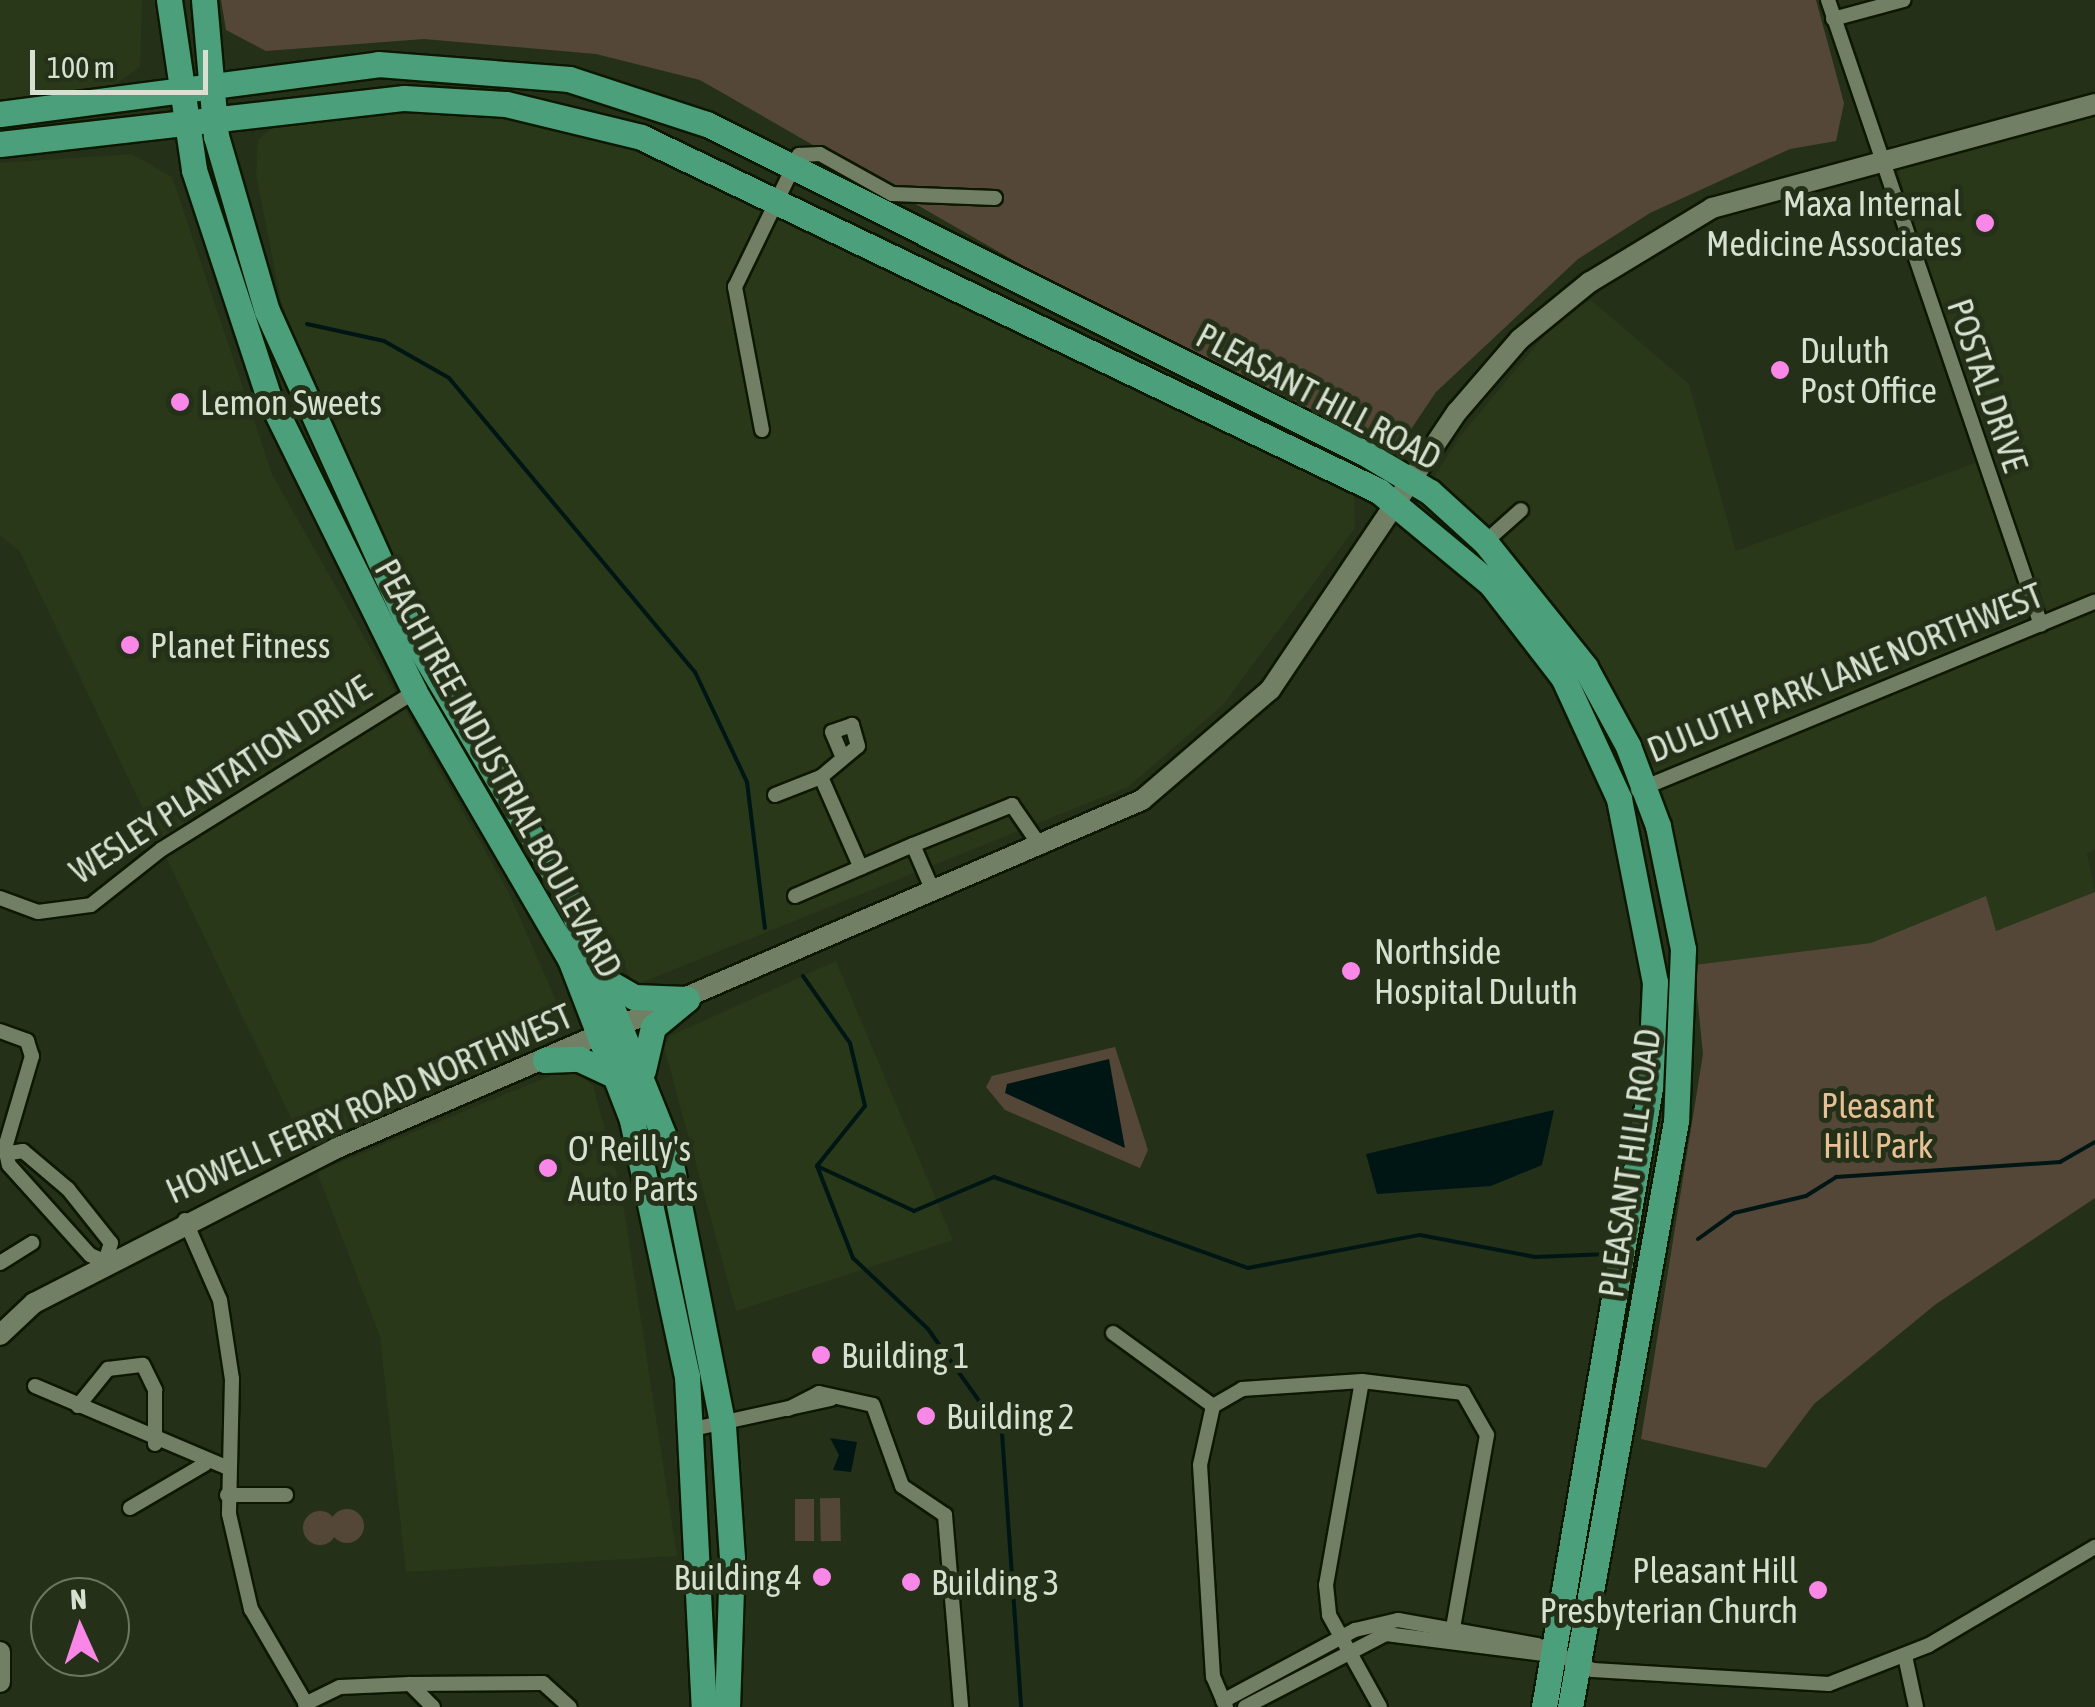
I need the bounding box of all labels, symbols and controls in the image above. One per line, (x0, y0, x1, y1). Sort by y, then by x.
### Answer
scale bar (35, 30, 212, 92)
text: 100 m (47, 50, 115, 84)
place label: Maxa Internal Medicine Associates (1706, 182, 1962, 264)
marker: Maxa Internal Medicine Associates (1972, 210, 1998, 236)
street label: POSTAL DRIVE (1939, 293, 2037, 477)
street label: PLEASANT HILL ROAD (1190, 314, 1448, 478)
place label: Duluth Post Office (1800, 329, 1937, 411)
marker: Duluth Post Office (1769, 359, 1791, 381)
place label: Lemon Sweets (200, 381, 382, 423)
marker: Lemon Sweets (169, 391, 191, 413)
street label: PEACHTREE INDUSTRIAL BOULEVARD (366, 552, 632, 984)
street label: DULUTH PARK LANE NORTHWEST (1641, 573, 2049, 771)
place label: Planet Fitness (150, 624, 330, 666)
marker: Planet Fitness (119, 634, 141, 656)
street label: WESLEY PLANTATION DRIVE (62, 666, 378, 892)
place label: Northside Hospital Duluth (1374, 930, 1578, 1012)
marker: Northside Hospital Duluth (1338, 958, 1364, 984)
street label: HOWELL FERRY ROAD NORTHWEST (159, 994, 579, 1212)
street label: PLEASANT HILL ROAD (1589, 1026, 1669, 1300)
park label: Pleasant Hill Park (1821, 1084, 1935, 1166)
place label: O' Reilly's Auto Parts (568, 1127, 698, 1209)
marker: O' Reilly's Auto Parts (537, 1157, 559, 1179)
place label: Building 1 (841, 1334, 969, 1376)
marker: Building 1 (810, 1344, 832, 1366)
place label: Building 2 (946, 1395, 1074, 1437)
marker: Building 2 (915, 1405, 937, 1427)
place label: Pleasant Hill Presbyterian Church (1540, 1549, 1798, 1631)
place label: Building 4 (674, 1556, 802, 1598)
place label: Building 3 (931, 1561, 1059, 1603)
marker: Building 4 (811, 1566, 833, 1588)
marker: Building 3 (900, 1571, 922, 1593)
north arrow (30, 1577, 130, 1677)
marker: Pleasant Hill Presbyterian Church (1807, 1579, 1829, 1601)
text: N (69, 1583, 88, 1615)

